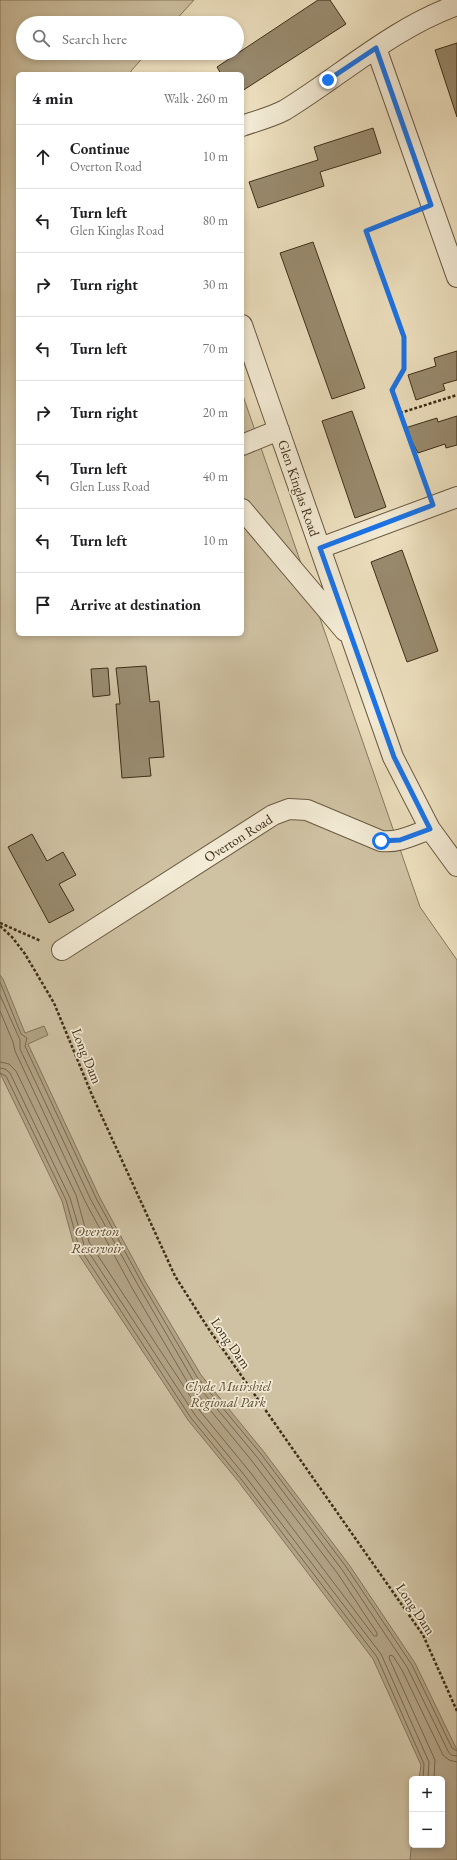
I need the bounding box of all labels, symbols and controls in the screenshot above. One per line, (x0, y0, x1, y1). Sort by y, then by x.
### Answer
search box (16, 16, 244, 60)
icon: search (30, 27, 52, 49)
text: Search here (62, 29, 127, 48)
route end (319, 71, 337, 89)
text: 4 min (32, 87, 73, 109)
text: Walk · 260 m (164, 90, 228, 107)
text: Continue (70, 139, 130, 158)
icon: ahead (32, 146, 54, 168)
text: 10 m (203, 148, 228, 165)
text: Overton Road (70, 158, 142, 175)
text: Turn left (70, 203, 127, 222)
icon: left (32, 210, 54, 232)
text: 80 m (203, 212, 228, 229)
text: Glen Kinglas Road (70, 222, 164, 239)
icon: right (32, 274, 54, 296)
text: Turn right (70, 275, 138, 294)
text: 30 m (203, 276, 228, 293)
icon: left (32, 338, 54, 360)
text: Turn left (70, 339, 127, 358)
text: 70 m (203, 340, 228, 357)
icon: right (32, 402, 54, 424)
text: Turn right (70, 403, 138, 422)
text: 20 m (203, 404, 228, 421)
street label: Glen Kinglas Road (274, 437, 324, 540)
text: Turn left (70, 459, 127, 478)
icon: left (32, 466, 54, 488)
text: 40 m (203, 468, 228, 485)
text: Glen Luss Road (70, 478, 150, 495)
icon: left (32, 530, 54, 552)
text: Turn left (70, 531, 127, 550)
text: 10 m (203, 532, 228, 549)
icon: arrive (32, 594, 54, 616)
text: Arrive at destination (70, 595, 201, 614)
street label: Overton Road (200, 809, 276, 866)
route start (372, 832, 390, 850)
street label: Long Dam (68, 1026, 106, 1087)
water label: Overton Reservoir (71, 1221, 124, 1257)
street label: Long Dam (207, 1314, 255, 1372)
park label: Clyde Muirshiel Regional Park (185, 1377, 272, 1411)
street label: Long Dam (392, 1580, 440, 1638)
map controls (409, 1776, 445, 1848)
button: + (409, 1776, 445, 1812)
button: − (409, 1812, 445, 1848)

